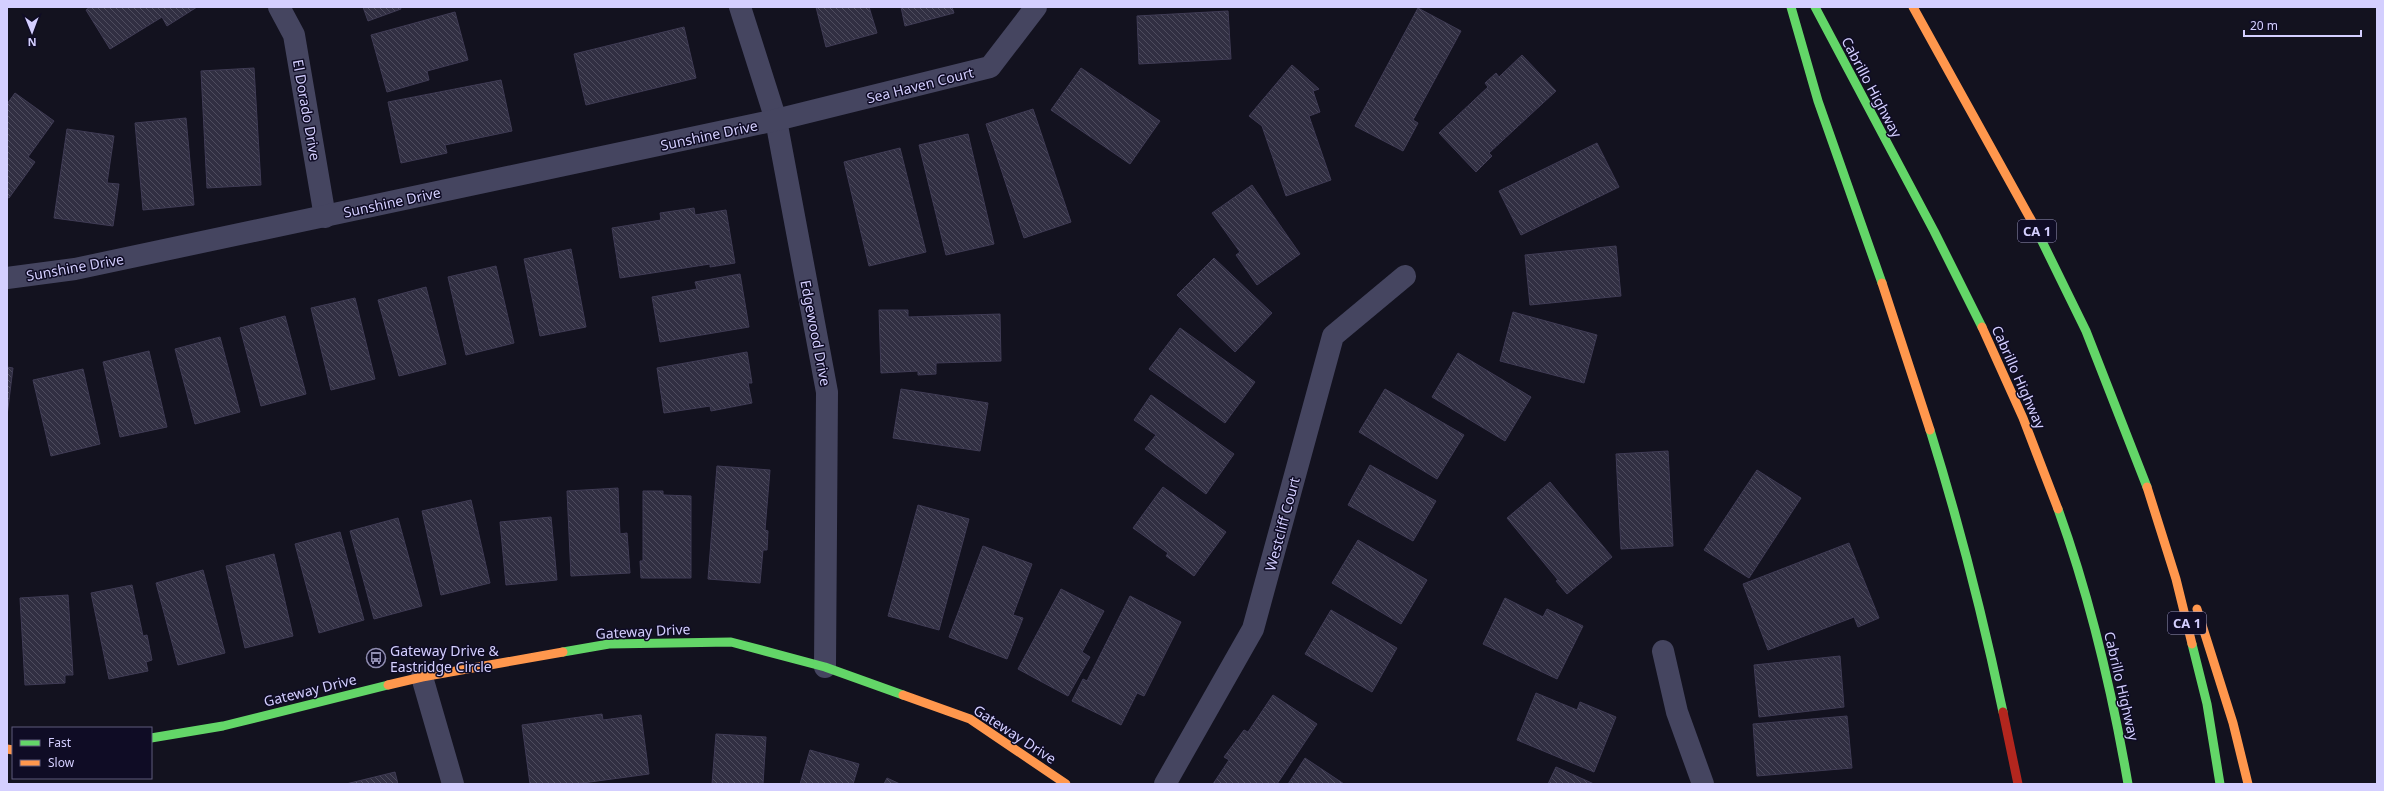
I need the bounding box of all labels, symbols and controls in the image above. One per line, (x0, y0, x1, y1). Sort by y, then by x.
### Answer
north arrow (12, 12, 52, 52)
scale bar (2244, 12, 2361, 38)
text: 20 m (2250, 17, 2278, 34)
street label: Cabrillo Highway (1837, 33, 1907, 141)
text: N (28, 35, 37, 50)
street label: El Dorado Drive (289, 58, 325, 162)
street label: Sea Haven Court (865, 63, 975, 107)
street label: Sunshine Drive (659, 115, 759, 155)
street label: Sunshine Drive (342, 182, 442, 222)
road number: CA 1 (2018, 220, 2056, 242)
street label: Sunshine Drive (25, 249, 125, 285)
street label: Edgewood Drive (796, 278, 836, 388)
street label: Cabrillo Highway (1988, 322, 2051, 432)
street label: Westcliff Court (1260, 475, 1304, 573)
road number: CA 1 (2168, 612, 2206, 634)
street label: Gateway Drive (595, 619, 691, 643)
street label: Cabrillo Highway (2100, 630, 2144, 743)
place label: Gateway Drive & Eastridge Circle (390, 641, 500, 676)
bus stop icon: Gateway Drive & Eastridge Circle (365, 647, 387, 669)
street label: Gateway Drive (262, 669, 358, 711)
street label: Gateway Drive (970, 700, 1060, 768)
legend (12, 727, 152, 779)
text: Fast (48, 734, 72, 751)
text: Slow (48, 754, 75, 771)

